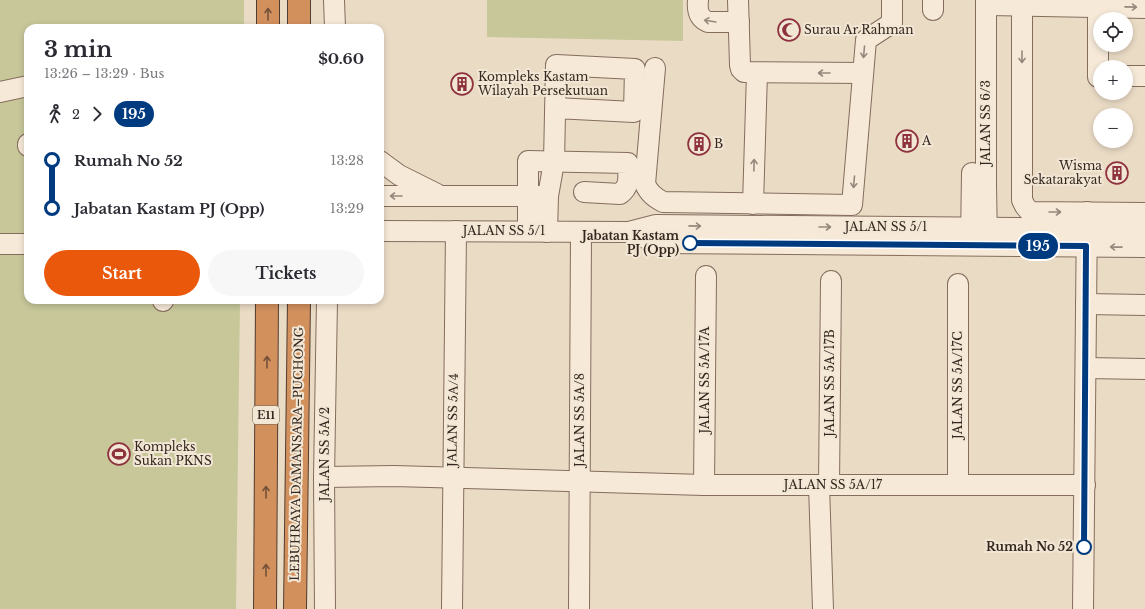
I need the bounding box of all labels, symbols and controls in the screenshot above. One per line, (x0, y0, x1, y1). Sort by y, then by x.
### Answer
one-way arrow (1124, 3, 1137, 11)
one-way arrow (264, 8, 272, 21)
map controls (1093, 12, 1133, 148)
button: locate (1093, 12, 1133, 52)
one-way arrow (704, 17, 717, 25)
mosque icon: Surau Ar Rahman (776, 17, 802, 43)
place label: Surau Ar Rahman (804, 22, 913, 37)
text: 3 min (44, 36, 112, 63)
one-way arrow (861, 45, 868, 58)
text: $0.60 (318, 49, 364, 68)
one-way arrow (1018, 50, 1026, 63)
button: + (1093, 60, 1133, 100)
text: 13:26 – 13:29 · Bus (44, 65, 164, 82)
place label: Kompleks Kastam Wilayah Persekutuan (477, 69, 608, 98)
one-way arrow (818, 69, 831, 77)
building icon: Kompleks Kastam Wilayah Persekutuan (449, 71, 475, 97)
street label: JALAN SS 6/3 (978, 80, 993, 168)
icon: walk (44, 103, 66, 125)
icon: forward (86, 103, 108, 125)
text: 195 (122, 105, 146, 123)
text: 2 (72, 106, 80, 123)
button: − (1093, 108, 1133, 148)
building icon: A (894, 128, 920, 154)
building icon: B (686, 131, 712, 157)
place label: A (921, 133, 932, 148)
place label: B (714, 136, 723, 151)
text: Rumah No 52 (74, 151, 183, 170)
text: 13:28 (331, 152, 364, 169)
place label: Wisma Sekatarakyat (1024, 158, 1102, 187)
one-way arrow (751, 159, 758, 172)
building icon: Wisma Sekatarakyat (1104, 160, 1130, 186)
one-way arrow (850, 175, 857, 188)
one-way arrow (390, 192, 403, 200)
text: Jabatan Kastam PJ (Opp) (74, 199, 265, 218)
text: 13:29 (330, 200, 364, 217)
one-way arrow (1048, 208, 1061, 216)
street label: JALAN SS 5/1 (843, 219, 927, 234)
one-way arrow (688, 222, 701, 230)
street label: JALAN SS 5/1 (461, 223, 545, 238)
one-way arrow (818, 223, 831, 231)
place label: Jabatan Kastam PJ (Opp) (579, 228, 680, 257)
line badge: 195 (1015, 233, 1061, 259)
marker: Jabatan Kastam PJ (Opp) (682, 235, 698, 251)
text: 195 (1026, 237, 1050, 255)
one-way arrow (1110, 243, 1123, 251)
button: Start (44, 250, 200, 296)
button: Tickets (208, 250, 364, 296)
street label: LEBUHRAYA DAMANSARA–PUCHONG (287, 326, 306, 581)
street label: JALAN SS 5A/17A (697, 326, 712, 436)
street label: JALAN SS 5A/17B (822, 329, 837, 439)
street label: JALAN SS 5A/17C (950, 331, 965, 441)
one-way arrow (263, 356, 270, 369)
street label: JALAN SS 5A/4 (444, 373, 461, 469)
street label: JALAN SS 5A/8 (572, 373, 587, 469)
road number: E11 (253, 406, 279, 424)
street label: JALAN SS 5A/2 (317, 407, 332, 503)
place label: Kompleks Sukan PKNS (134, 439, 212, 468)
sports icon: Kompleks Sukan PKNS (106, 441, 132, 467)
street label: JALAN SS 5A/17 (782, 477, 883, 492)
one-way arrow (262, 486, 270, 499)
place label: Rumah No 52 (986, 539, 1073, 554)
marker: Rumah No 52 (1076, 539, 1092, 555)
one-way arrow (262, 564, 270, 577)

